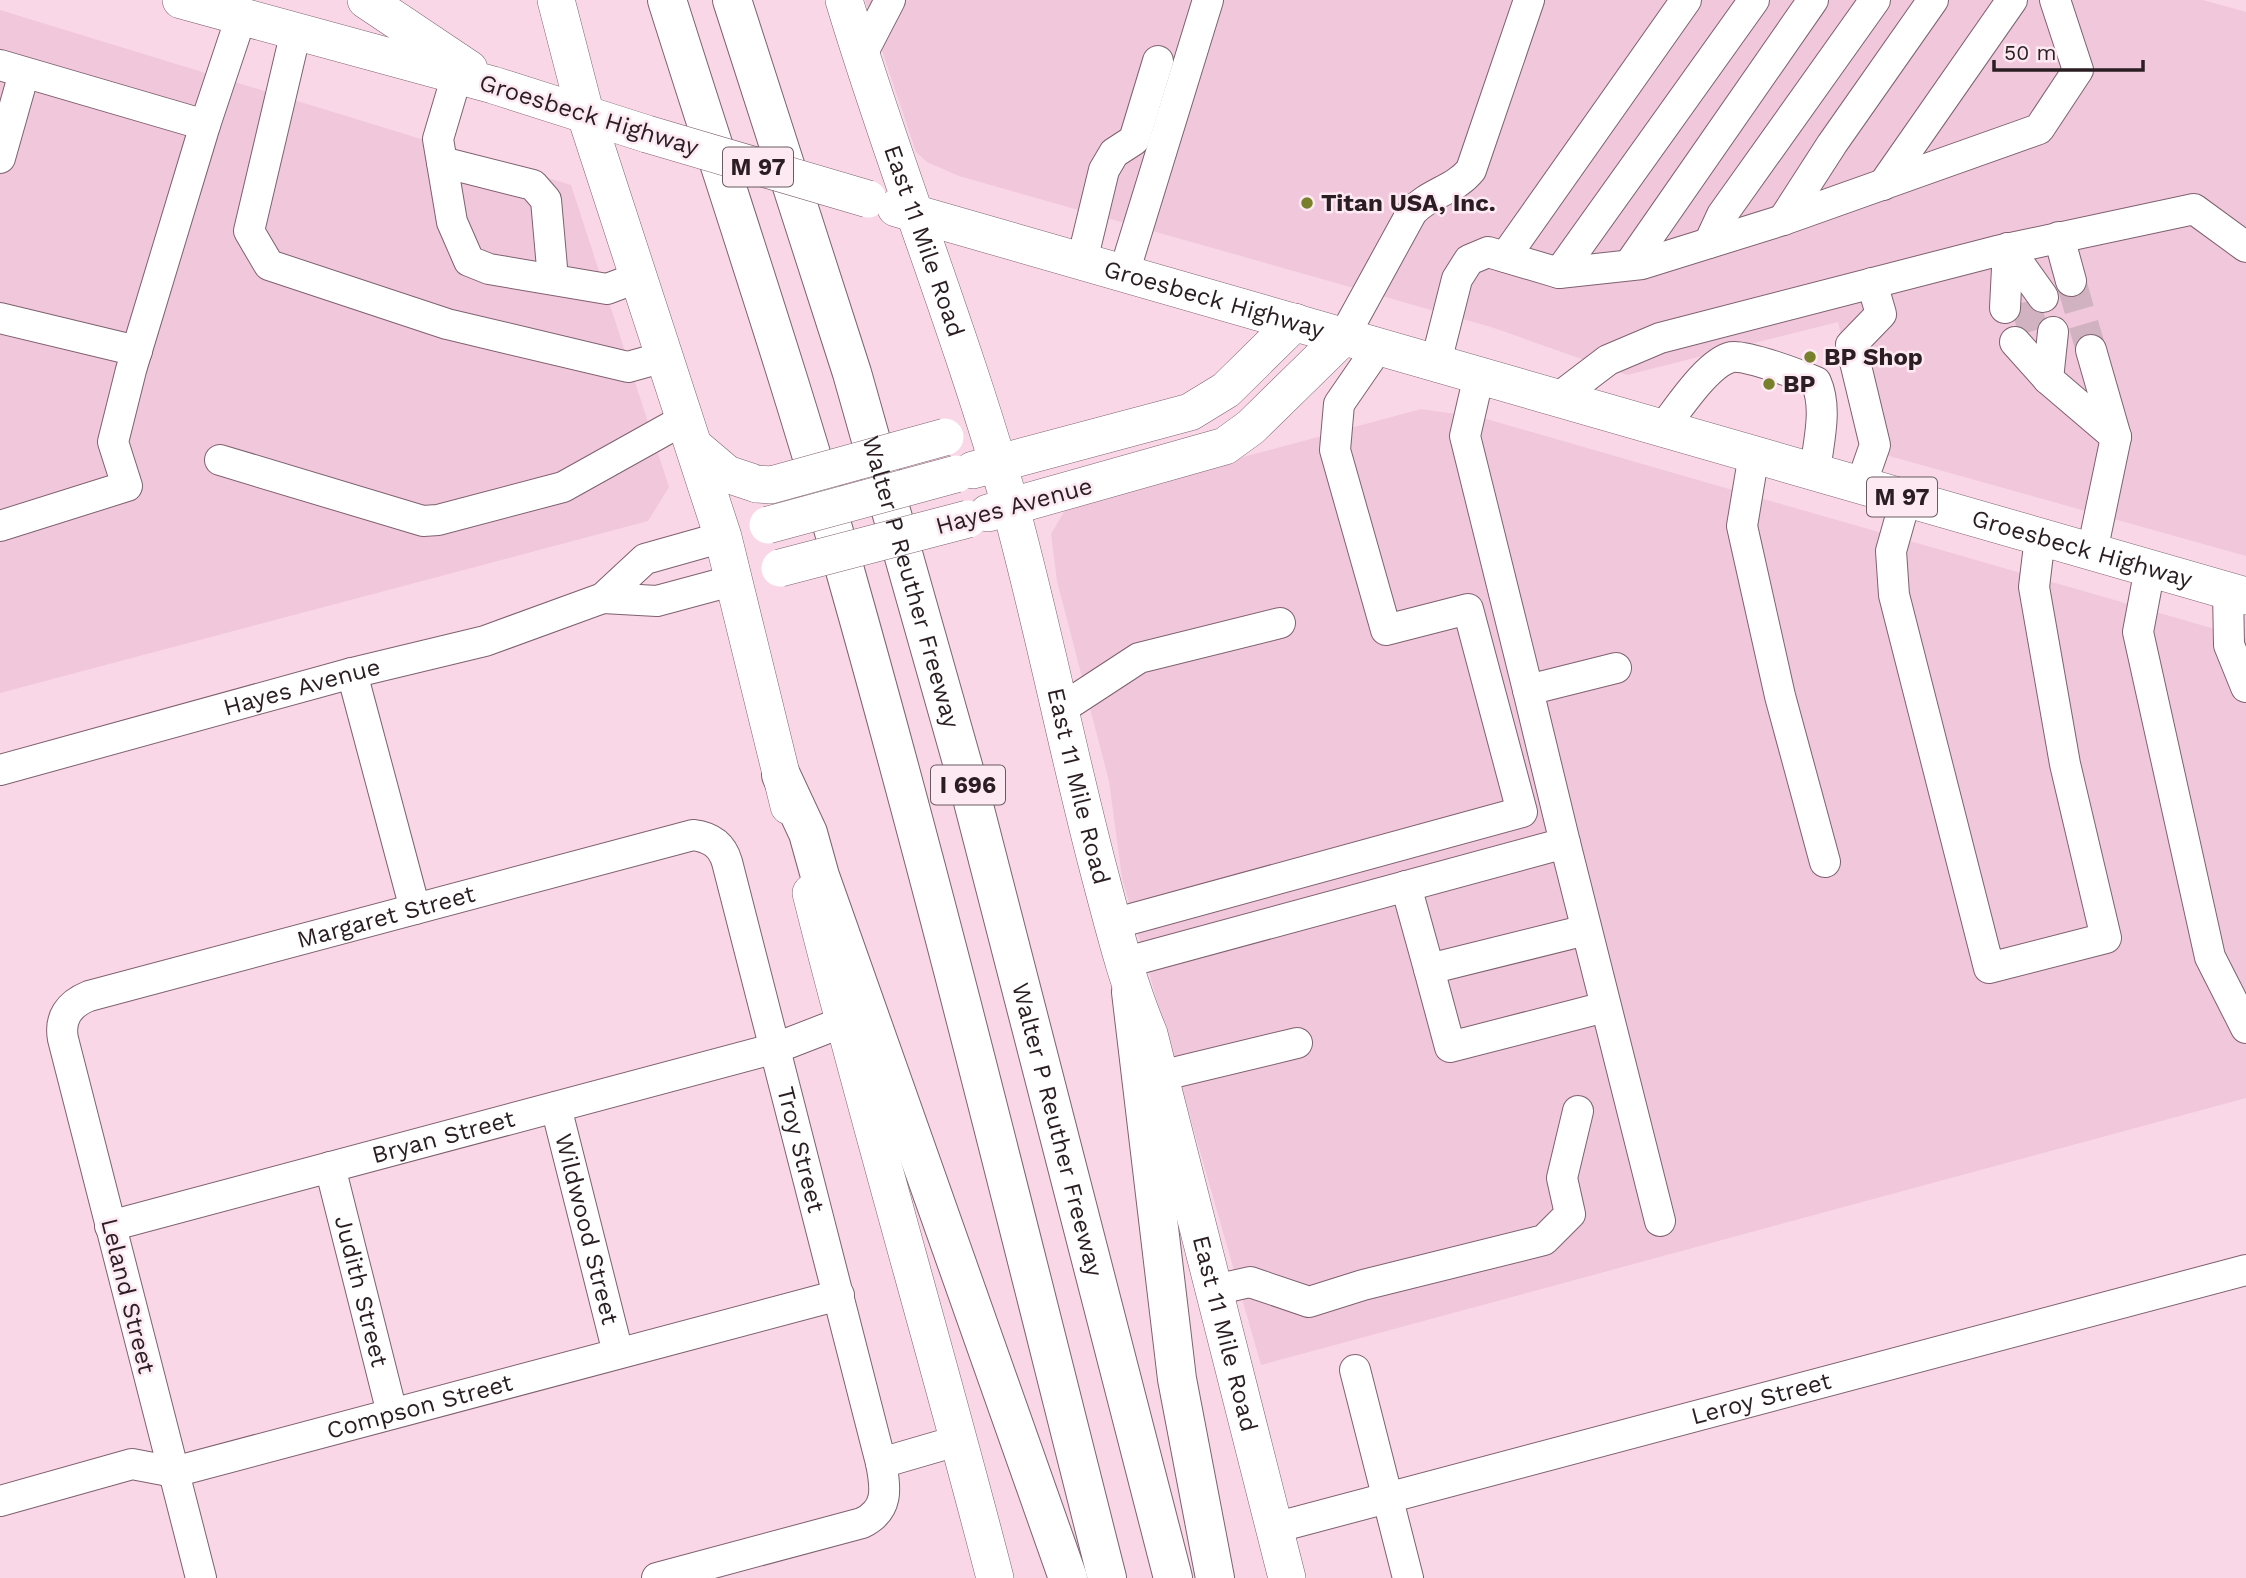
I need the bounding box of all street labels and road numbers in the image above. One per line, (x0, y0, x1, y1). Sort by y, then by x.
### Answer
street label: Groesbeck Highway (476, 68, 703, 162)
street label: East 11 Mile Road (878, 141, 970, 341)
road number: M 97 (723, 148, 793, 186)
street label: Groesbeck Highway (1101, 254, 1328, 345)
street label: Walter P Reuther Freeway (856, 433, 966, 732)
street label: Hayes Avenue (932, 472, 1096, 540)
road number: M 97 (1867, 477, 1937, 516)
street label: Groesbeck Highway (1969, 504, 2196, 594)
street label: Hayes Avenue (220, 653, 383, 722)
street label: East 11 Mile Road (1041, 685, 1116, 887)
road number: I 696 (931, 765, 1005, 804)
street label: Margaret Street (294, 880, 478, 954)
street label: Walter P Reuther Freeway (1006, 980, 1109, 1280)
street label: Troy Street (771, 1084, 830, 1215)
street label: Bryan Street (369, 1104, 518, 1169)
street label: Wildwood Street (549, 1131, 624, 1328)
street label: Judith Street (329, 1213, 394, 1370)
street label: Leland Street (95, 1215, 161, 1377)
street label: East 11 Mile Road (1187, 1233, 1263, 1434)
street label: Leroy Street (1688, 1367, 1834, 1431)
street label: Compson Street (324, 1369, 516, 1445)

